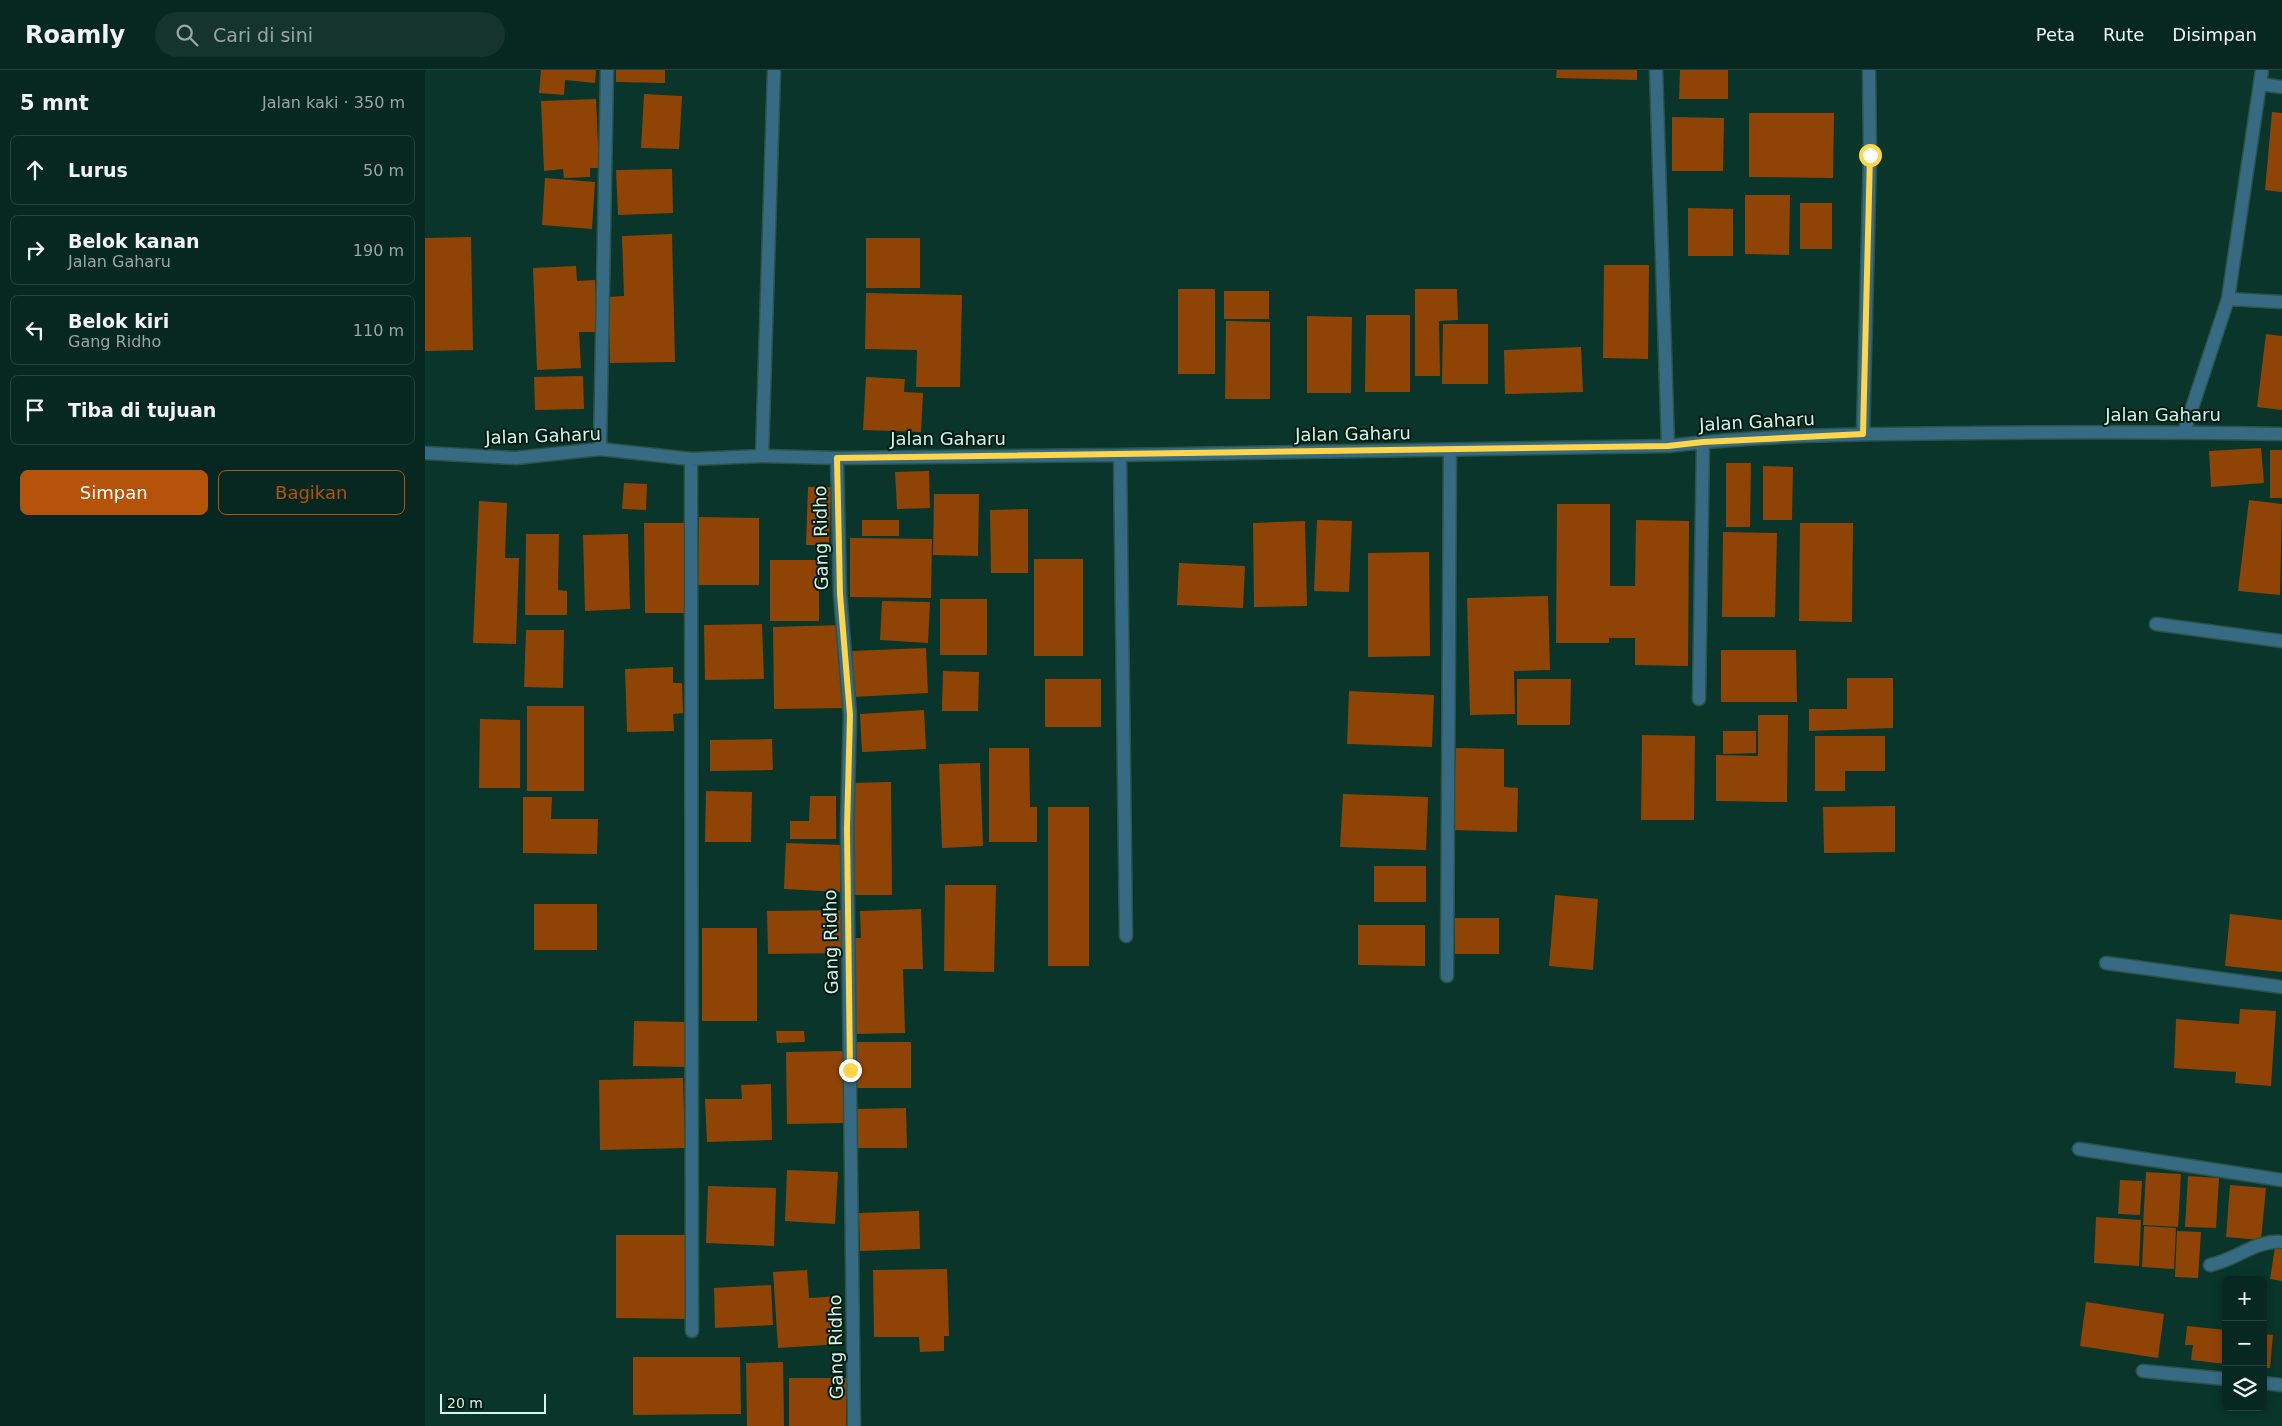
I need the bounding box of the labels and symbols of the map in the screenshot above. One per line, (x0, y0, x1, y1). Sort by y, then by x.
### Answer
route start (1859, 144, 1882, 167)
street label: Jalan Gaharu (2104, 404, 2221, 425)
street label: Jalan Gaharu (1698, 408, 1815, 435)
street label: Jalan Gaharu (1294, 422, 1411, 445)
street label: Jalan Gaharu (484, 423, 601, 448)
street label: Jalan Gaharu (889, 428, 1006, 449)
street label: Gang Ridho (809, 485, 832, 591)
street label: Gang Ridho (819, 889, 842, 995)
route end (839, 1059, 862, 1082)
street label: Gang Ridho (824, 1294, 847, 1400)
scale bar (440, 1391, 546, 1414)

